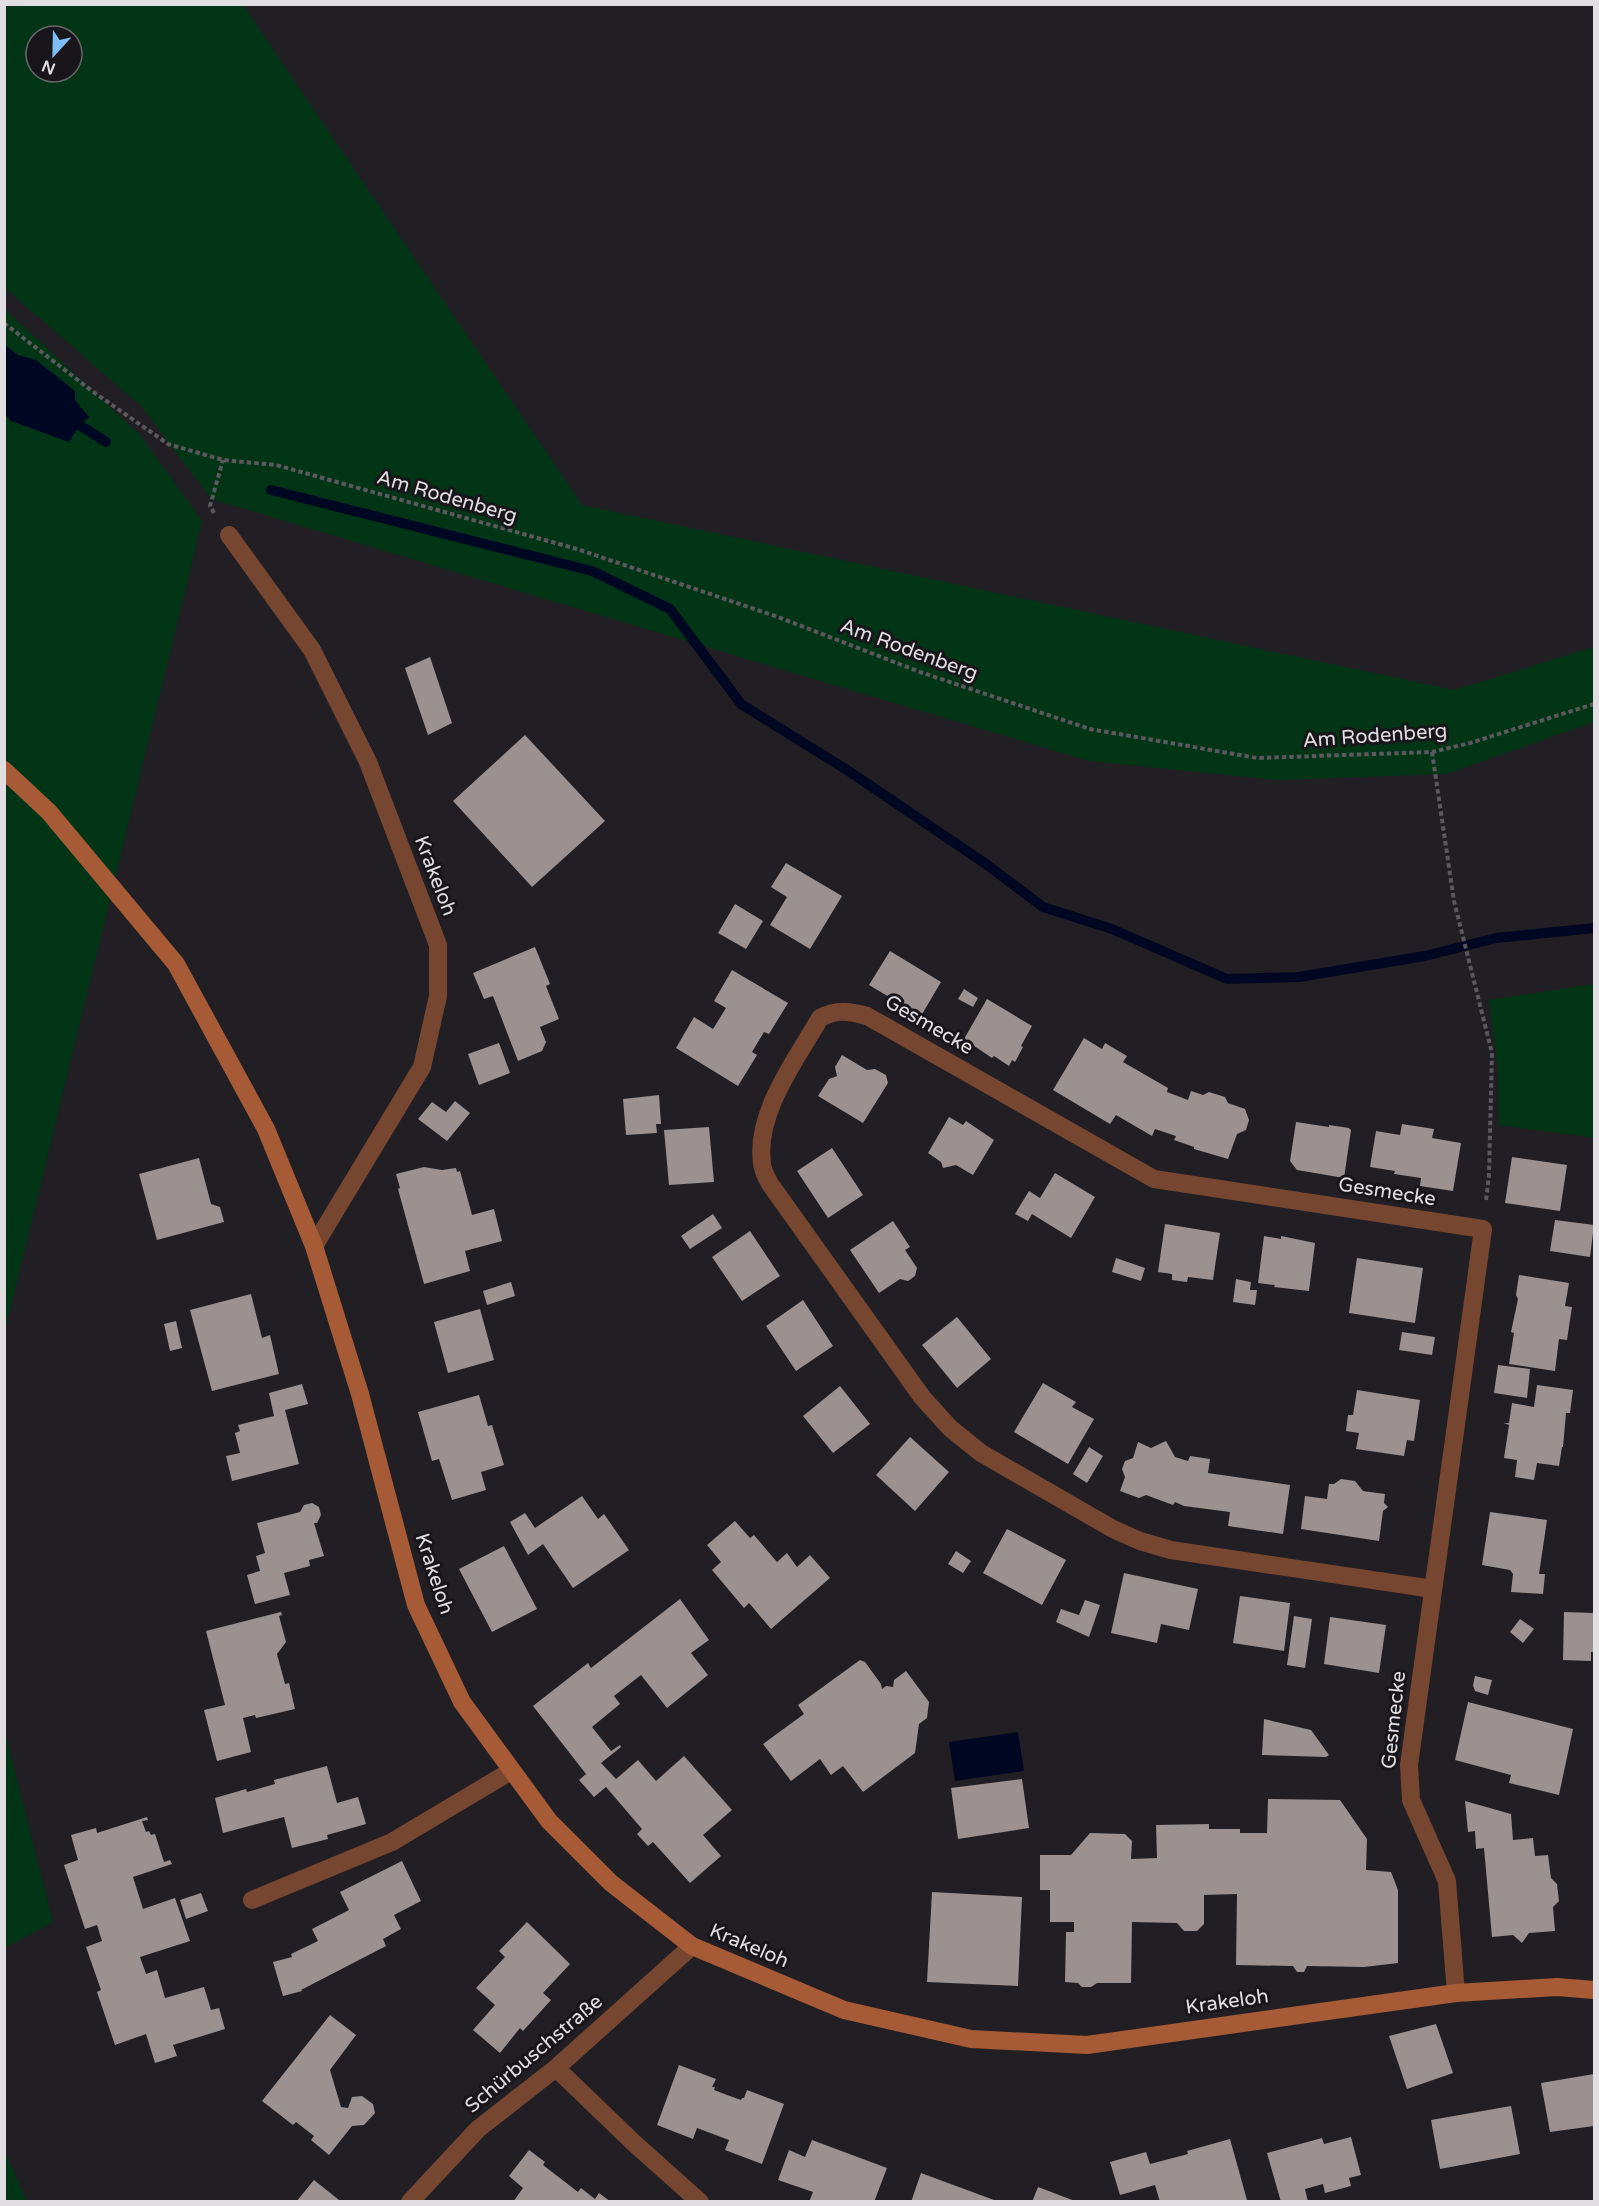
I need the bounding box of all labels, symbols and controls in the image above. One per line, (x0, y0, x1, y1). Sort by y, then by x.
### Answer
north arrow (24, 24, 84, 84)
text: N (39, 55, 58, 79)
street label: Am Rodenberg (374, 466, 520, 528)
street label: Am Rodenberg (837, 614, 981, 686)
street label: Am Rodenberg (1302, 719, 1448, 753)
street label: Krakeloh (409, 833, 461, 919)
street label: Gesmecke (880, 990, 978, 1060)
street label: Gesmecke (1337, 1172, 1437, 1212)
street label: Krakeloh (410, 1531, 458, 1617)
street label: Gesmecke (1377, 1670, 1411, 1770)
street label: Krakeloh (706, 1919, 792, 1973)
street label: Krakeloh (1184, 1984, 1270, 2020)
street label: Schürbuschstraße (461, 1990, 607, 2118)

